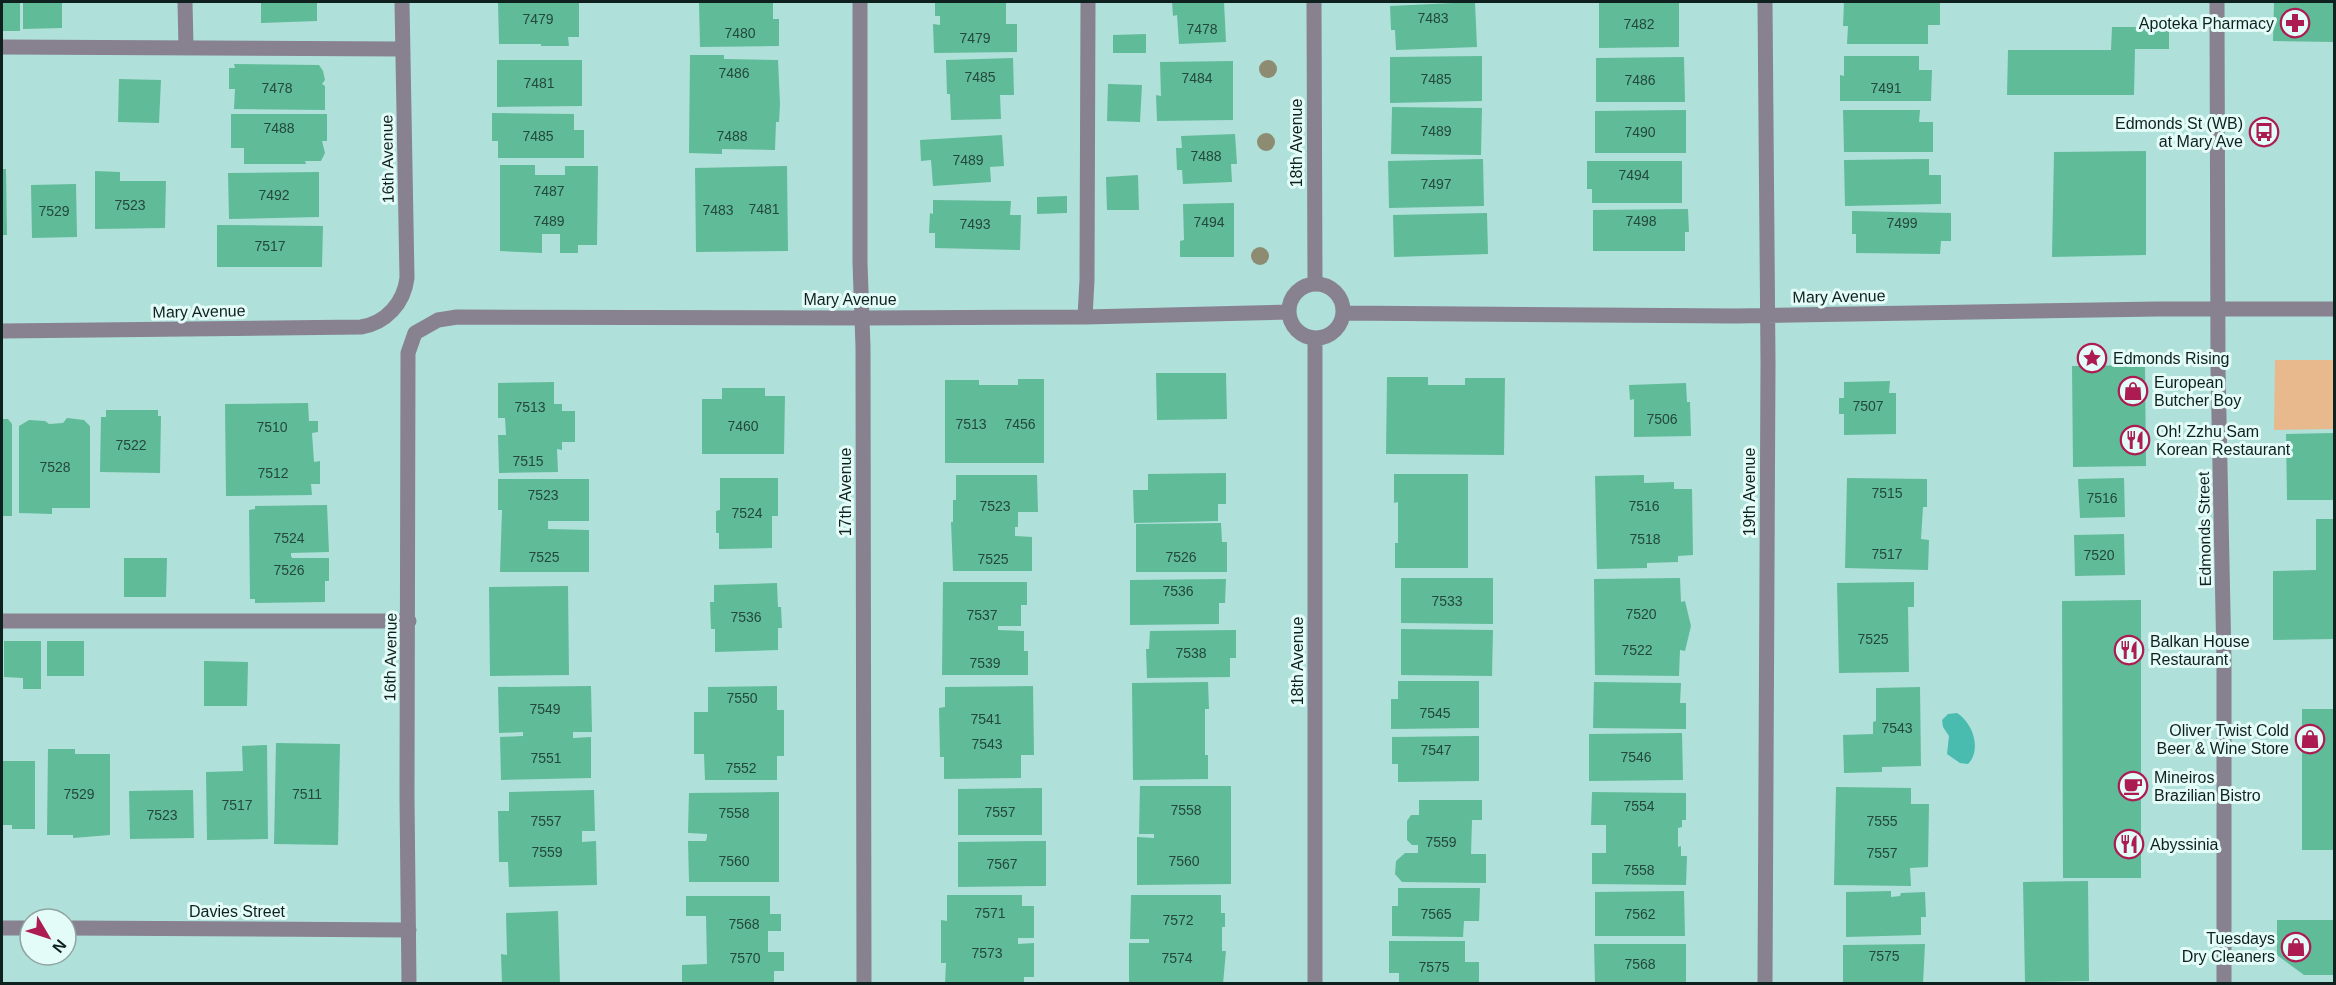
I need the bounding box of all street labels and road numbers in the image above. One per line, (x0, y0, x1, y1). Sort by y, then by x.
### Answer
street label: 18th Avenue (1288, 99, 1305, 187)
street label: 16th Avenue (378, 114, 397, 203)
street label: Mary Avenue (1792, 287, 1886, 306)
street label: Mary Avenue (803, 291, 897, 308)
street label: Mary Avenue (152, 302, 246, 321)
street label: 17th Avenue (837, 448, 854, 536)
street label: 19th Avenue (1741, 448, 1758, 536)
street label: Edmonds Street (2195, 471, 2214, 586)
street label: 16th Avenue (381, 612, 400, 701)
street label: 18th Avenue (1289, 617, 1306, 705)
street label: Davies Street (189, 903, 286, 920)

